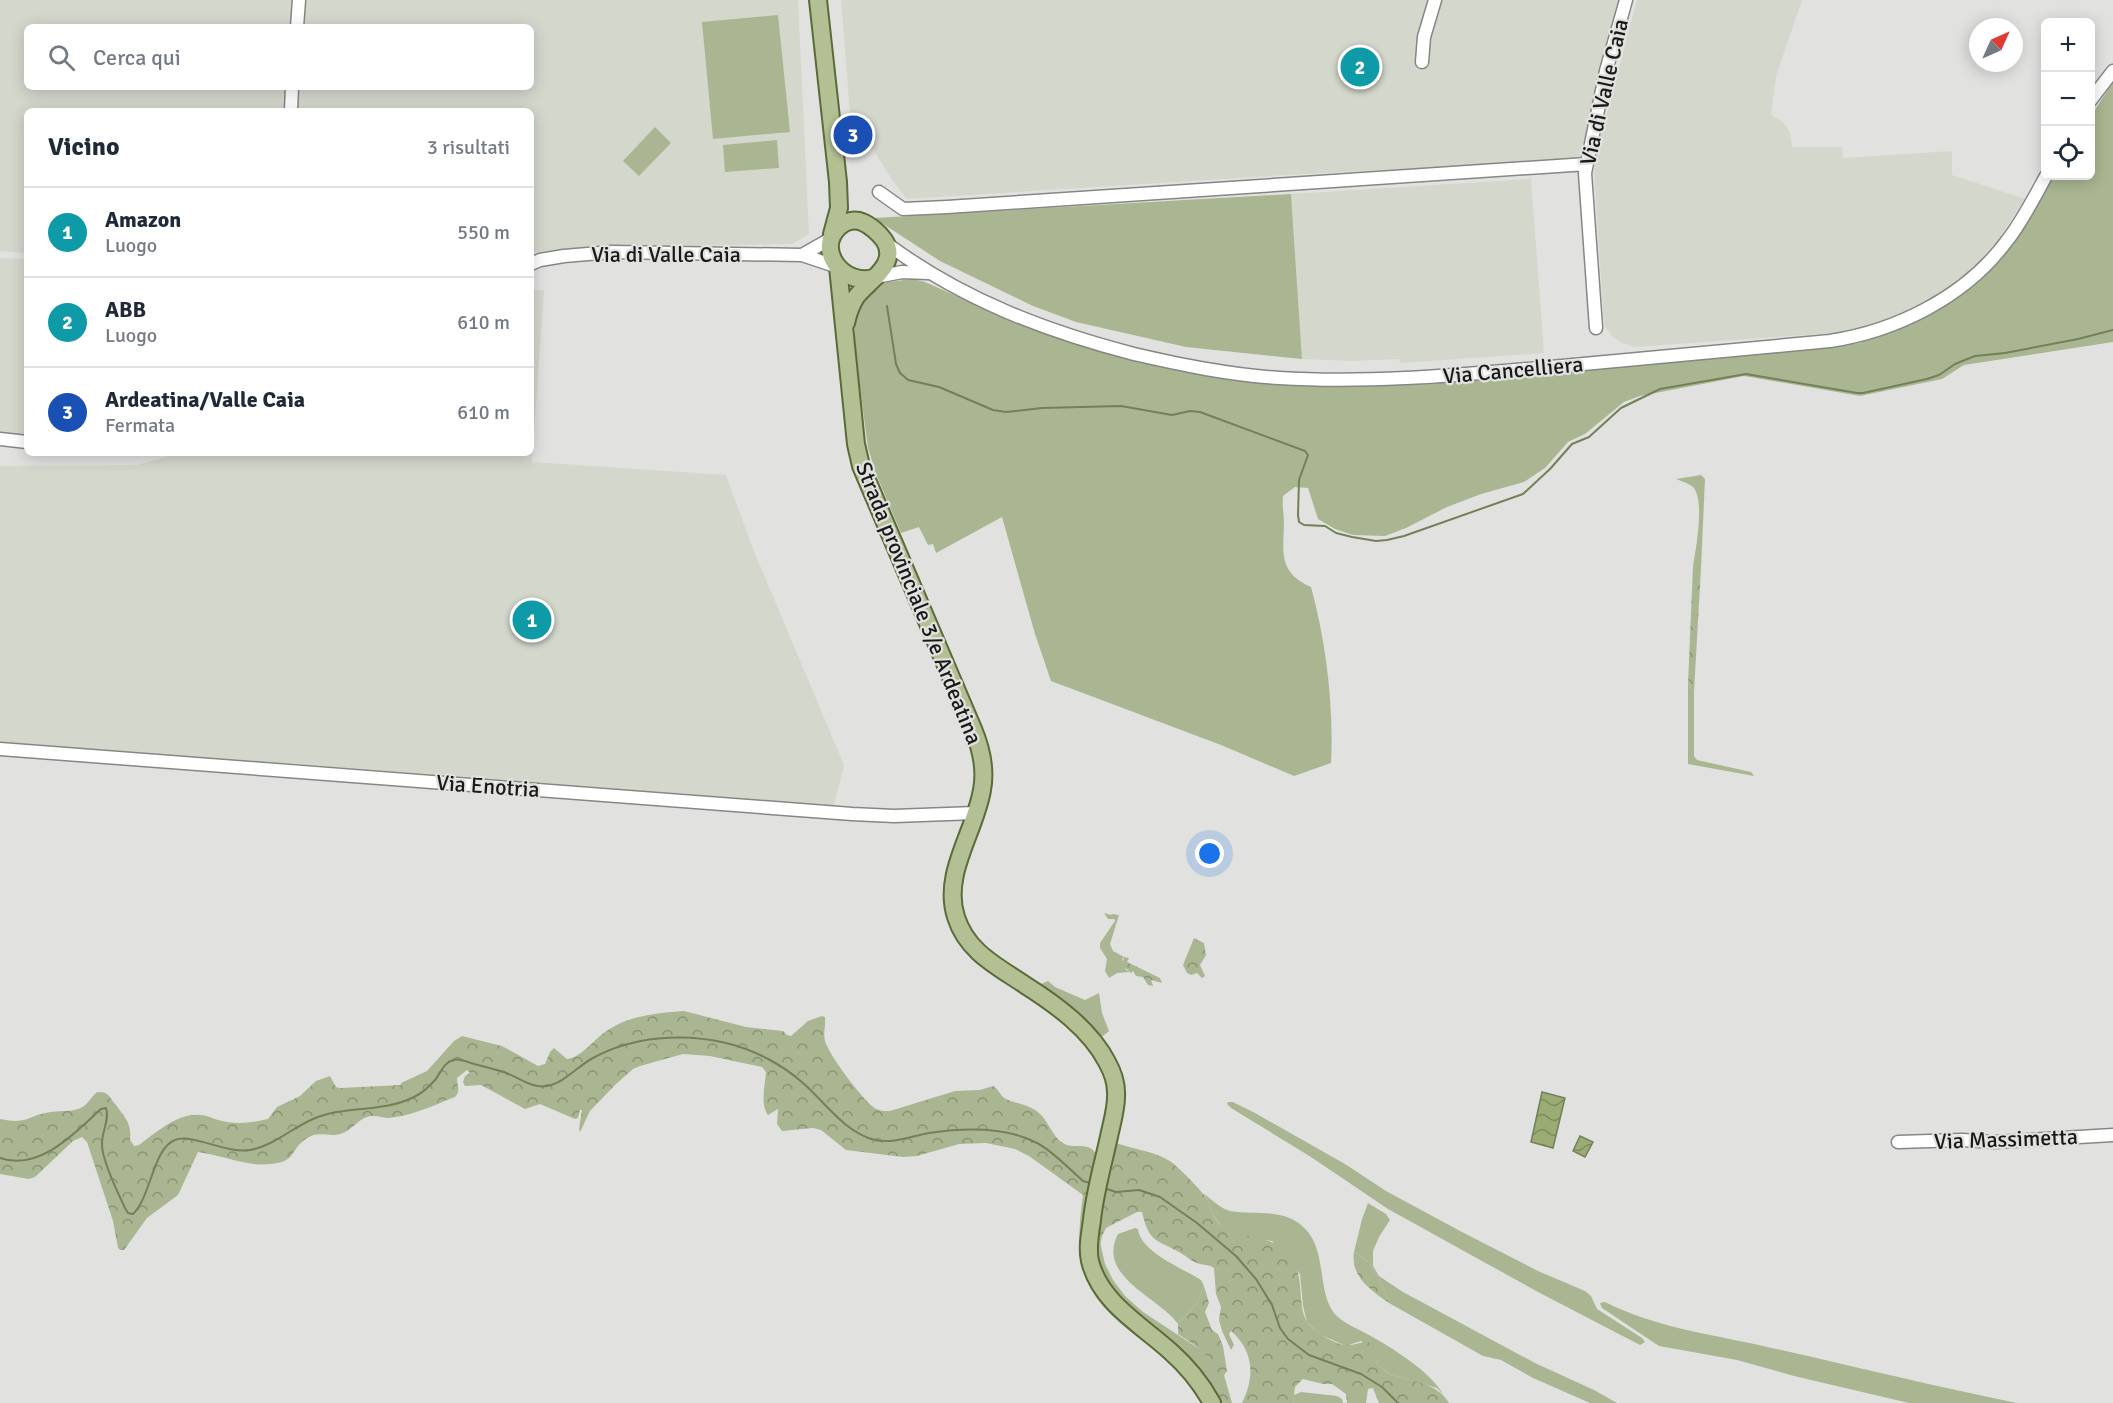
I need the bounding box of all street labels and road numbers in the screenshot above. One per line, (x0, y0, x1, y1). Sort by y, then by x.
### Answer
street label: Via di Valle Caia (1574, 16, 1634, 168)
street label: Via di Valle Caia (591, 241, 741, 268)
street label: Via Cancelliera (1442, 350, 1584, 390)
street label: Strada provinciale 3/e Ardeatina (850, 458, 988, 748)
street label: Via Enotria (435, 769, 541, 803)
street label: Via Massimetta (1934, 1123, 2078, 1155)

